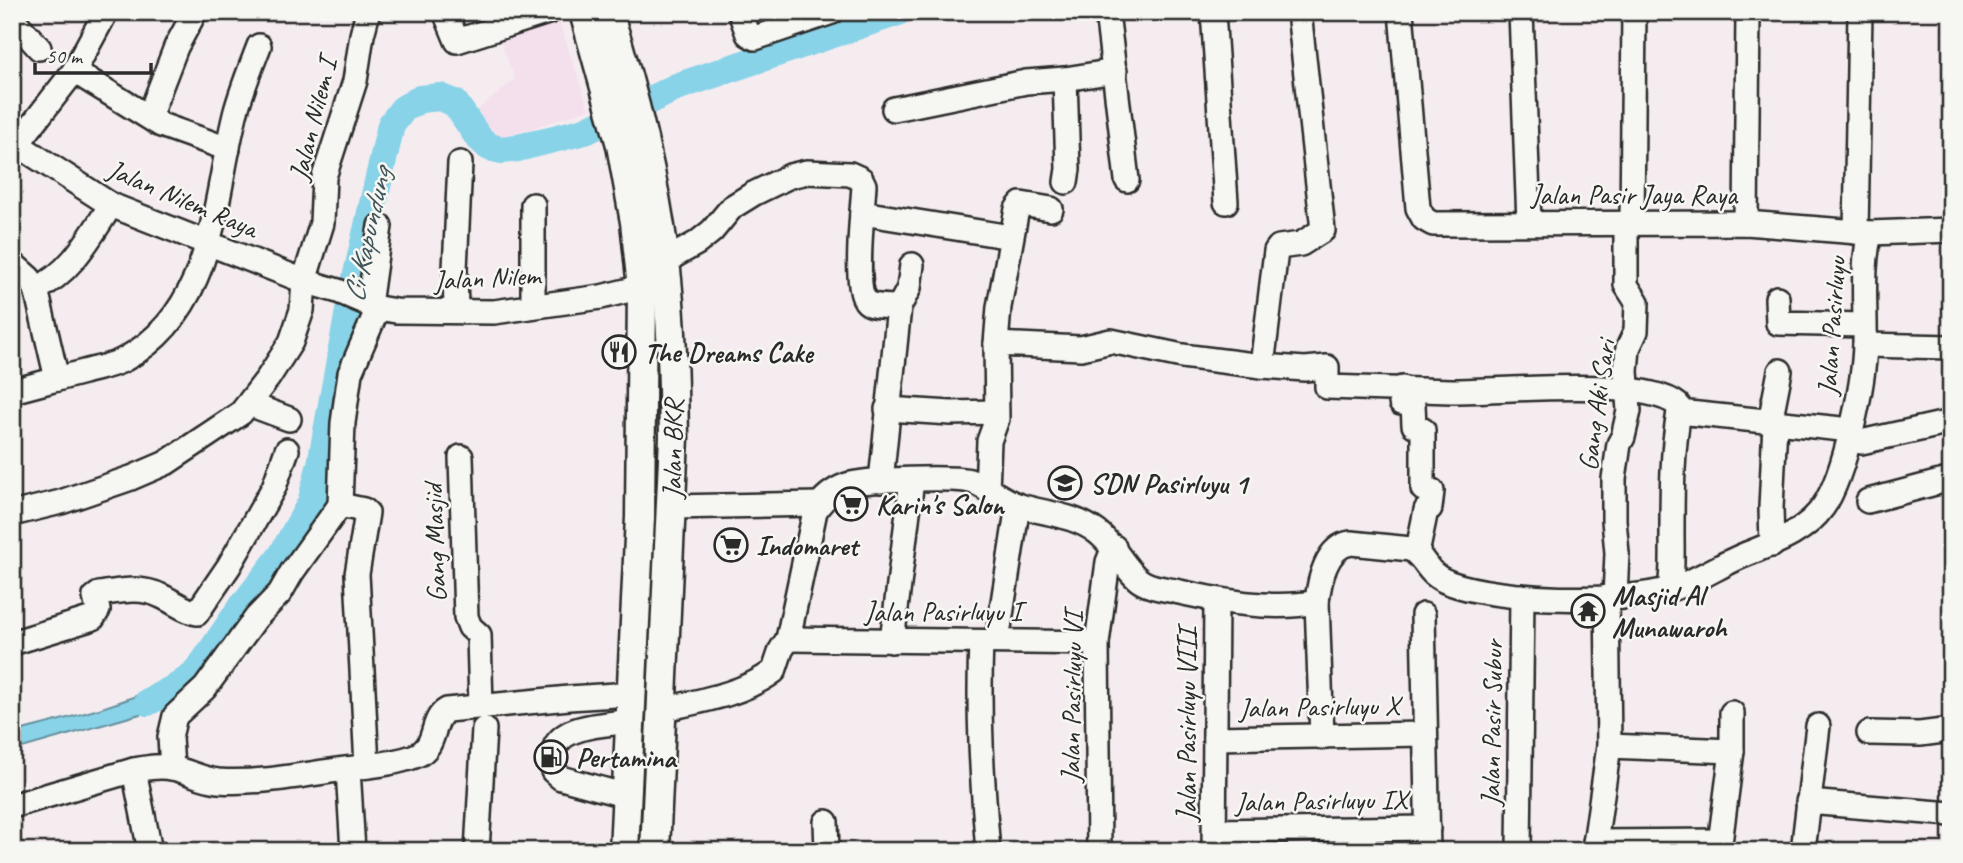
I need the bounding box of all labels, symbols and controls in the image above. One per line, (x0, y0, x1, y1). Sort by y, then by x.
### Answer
scale bar (35, 32, 150, 76)
text: 50 m (46, 43, 84, 69)
street label: Jalan Nilem I (280, 49, 346, 186)
street label: Jalan Nilem Raya (101, 150, 265, 247)
water label: Ci Kapundung (334, 160, 401, 305)
street label: Jalan Pasir Jaya Raya (1529, 177, 1739, 212)
street label: Jalan Pasirluyu (1809, 254, 1854, 399)
street label: Jalan Nilem (431, 257, 543, 298)
restaurant icon: The Dreams Cake (600, 333, 638, 371)
street label: Gang Aki Sari (1570, 334, 1624, 473)
place label: The Dreams Cake (644, 335, 815, 370)
street label: Jalan BKR (654, 396, 691, 501)
school or university icon: SDN Pasirluyu 1 (1046, 464, 1084, 502)
place label: SDN Pasirluyu 1 (1090, 466, 1251, 501)
street label: Gang Masjid (415, 479, 454, 603)
supermarket icon: Karin's Salon (832, 485, 870, 523)
place label: Karin's Salon (876, 487, 1006, 522)
supermarket icon: Indomaret (712, 526, 750, 564)
place label: Indomaret (756, 528, 861, 563)
place label: Masjid Al Munawaroh (1612, 578, 1728, 645)
temple icon: Masjid Al Munawaroh (1569, 592, 1607, 630)
street label: Jalan Pasirluyu I (863, 594, 1027, 629)
street label: Jalan Pasirluyu VI (1052, 606, 1091, 785)
street label: Jalan Pasirluyu VIII (1169, 622, 1204, 824)
street label: Jalan Pasir Subur (1473, 638, 1510, 808)
street label: Jalan Pasirluyu X (1236, 688, 1404, 725)
fuel station icon: Pertamina (532, 738, 570, 776)
place label: Pertamina (576, 740, 678, 775)
street label: Jalan Pasirluyu IX (1233, 781, 1412, 820)

